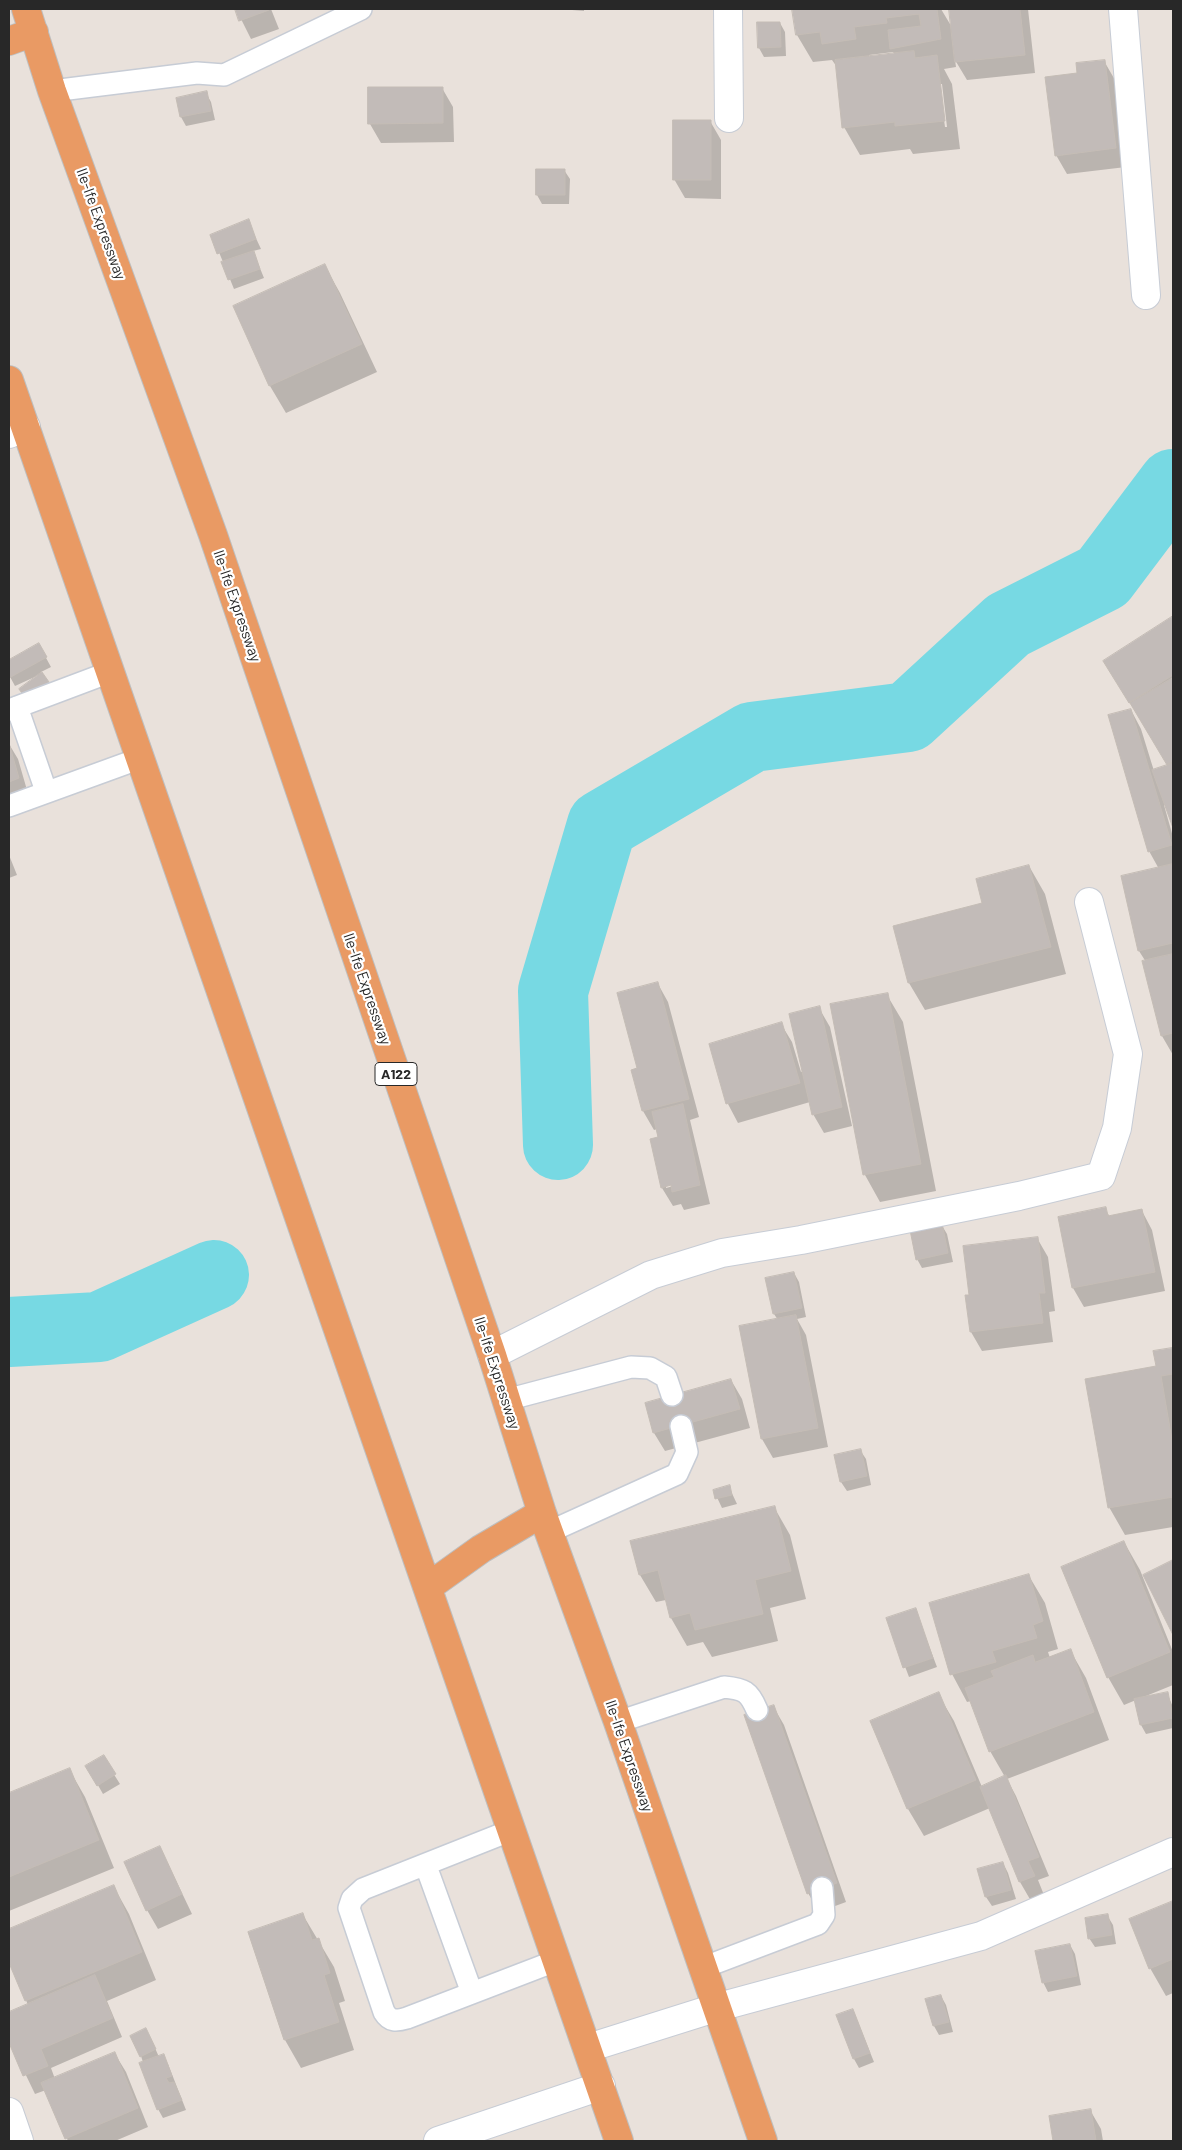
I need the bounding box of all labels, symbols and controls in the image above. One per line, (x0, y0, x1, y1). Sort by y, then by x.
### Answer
street label: Ile-Ife Expressway (72, 166, 130, 282)
street label: Ile-Ife Expressway (209, 548, 265, 664)
street label: Ile-Ife Expressway (339, 931, 395, 1047)
road number: A122 (375, 1062, 417, 1086)
street label: Ile-Ife Expressway (470, 1314, 524, 1432)
street label: Ile-Ife Expressway (601, 1698, 657, 1814)

